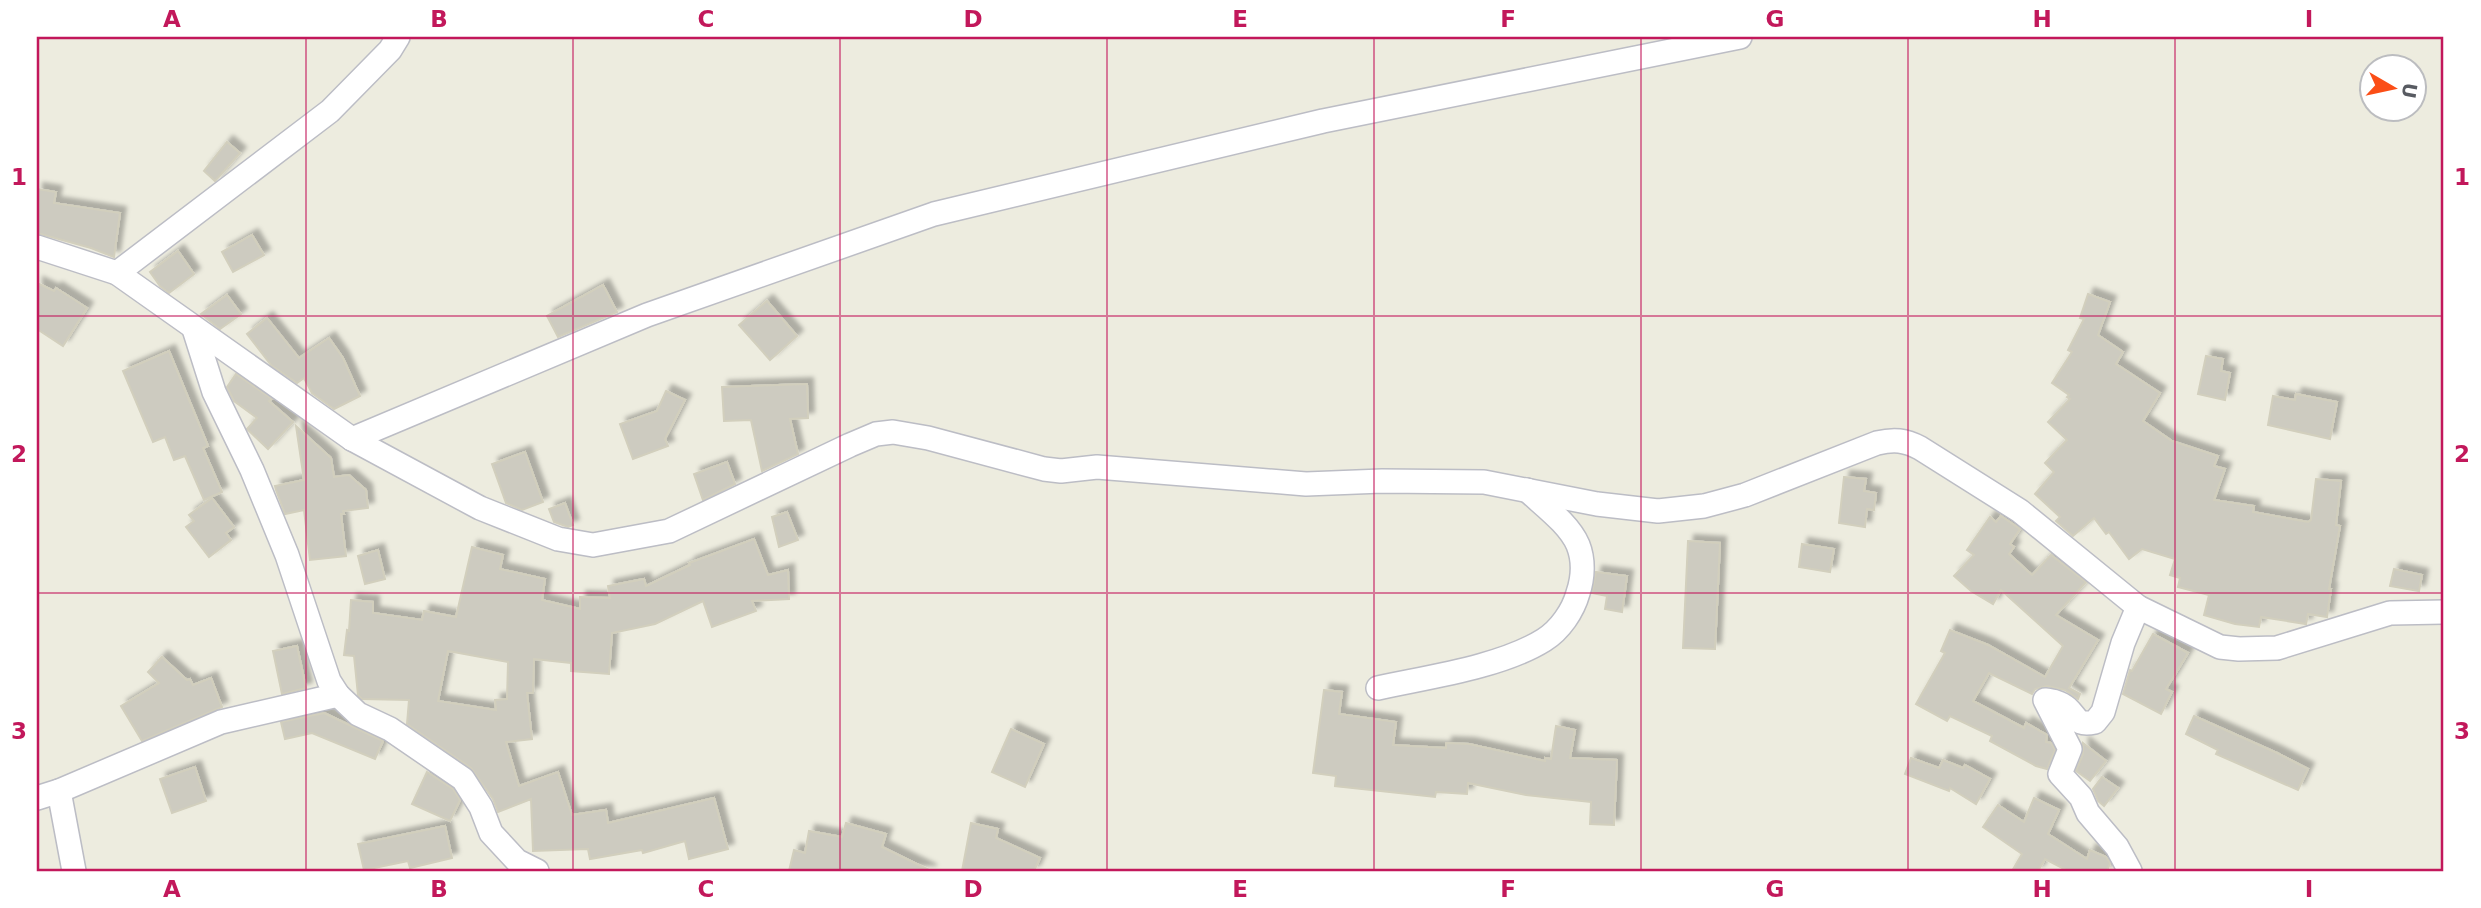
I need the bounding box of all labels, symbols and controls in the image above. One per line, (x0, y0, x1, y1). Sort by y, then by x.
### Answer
text: A (163, 6, 181, 32)
text: B (430, 6, 448, 32)
text: C (698, 6, 714, 32)
text: D (963, 6, 983, 32)
text: E (1232, 6, 1248, 32)
text: F (1500, 6, 1516, 32)
text: G (1766, 6, 1784, 32)
text: H (2032, 6, 2052, 32)
text: I (2305, 6, 2313, 32)
north arrow (2358, 52, 2428, 122)
text: U (2398, 81, 2422, 100)
text: 1 (11, 164, 27, 190)
text: 1 (2454, 164, 2470, 190)
text: 2 (11, 441, 27, 467)
text: 2 (2454, 441, 2470, 467)
text: 3 (11, 718, 27, 744)
text: 3 (2454, 718, 2470, 744)
text: A (163, 876, 181, 902)
text: B (430, 876, 448, 902)
text: C (698, 876, 714, 902)
text: D (963, 876, 983, 902)
text: E (1232, 876, 1248, 902)
text: F (1500, 876, 1516, 902)
text: G (1766, 876, 1784, 902)
text: H (2032, 876, 2052, 902)
text: I (2305, 876, 2313, 902)

